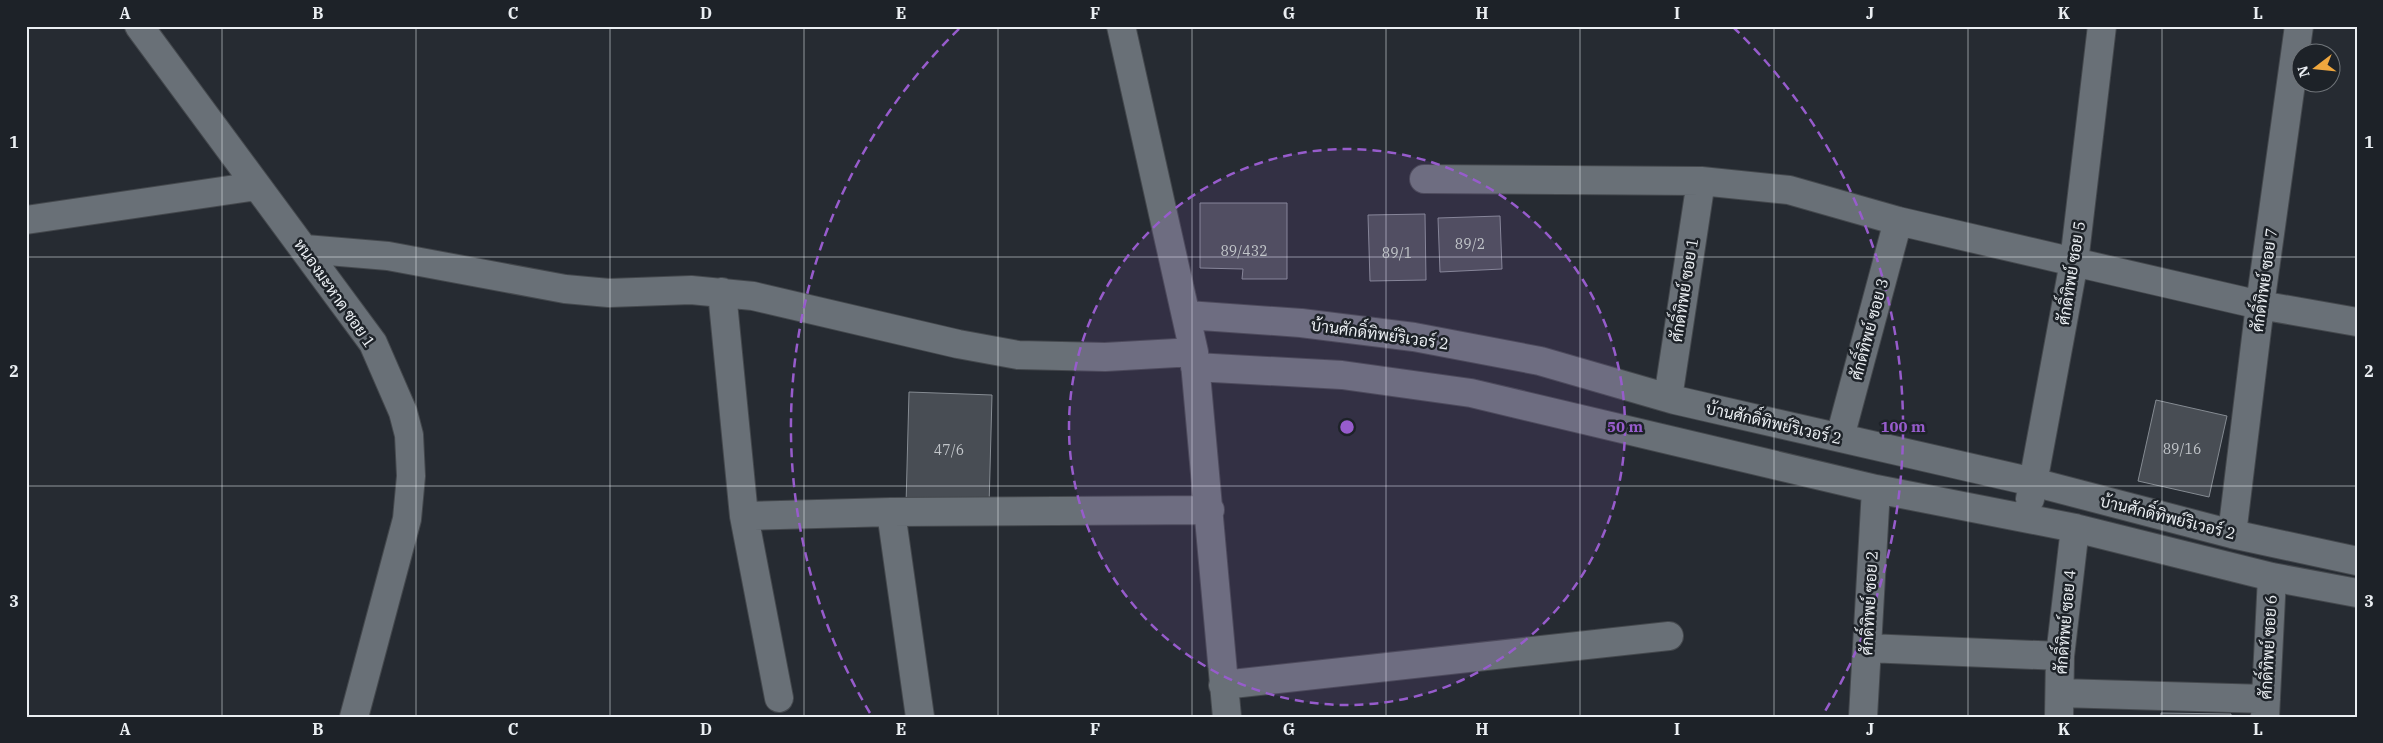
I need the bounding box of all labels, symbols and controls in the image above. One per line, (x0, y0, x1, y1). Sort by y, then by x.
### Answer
text: A (119, 3, 131, 23)
text: B (312, 3, 324, 23)
text: C (508, 3, 518, 23)
text: D (700, 3, 712, 23)
text: E (896, 3, 906, 23)
text: F (1090, 3, 1100, 23)
text: G (1283, 3, 1295, 23)
text: H (1476, 3, 1489, 23)
text: I (1674, 3, 1680, 23)
text: J (1866, 3, 1874, 23)
text: K (2058, 3, 2071, 23)
text: L (2253, 3, 2263, 23)
north arrow (2290, 42, 2340, 92)
text: N (2293, 64, 2314, 79)
text: 1 (9, 132, 19, 152)
text: 1 (2364, 132, 2374, 152)
street label: ศักดิ์ทิพย์ ซอย 5 (2049, 219, 2089, 326)
street label: ศักดิ์ทิพย์ ซอย 7 (2243, 226, 2281, 333)
street label: หนองมะหาด ซอย 1 (290, 235, 380, 351)
house number: 89/2 (1455, 235, 1485, 253)
street label: ศักดิ์ทิพย์ ซอย 1 (1662, 236, 1702, 343)
house number: 89/432 (1220, 242, 1268, 260)
house number: 89/1 (1382, 244, 1412, 262)
street label: ศักดิ์ทิพย์ ซอย 3 (1842, 275, 1892, 382)
street label: บ้านศักดิ์ทิพย์ริเวอร์ 2 (1310, 310, 1451, 354)
text: 2 (9, 361, 19, 381)
text: 2 (2364, 361, 2374, 381)
street label: บ้านศักดิ์ทิพย์ริเวอร์ 2 (1704, 393, 1845, 448)
text: 50 m (1607, 417, 1643, 436)
text: 100 m (1880, 417, 1926, 436)
centre of rings (1338, 418, 1356, 436)
house number: 89/16 (2163, 440, 2201, 458)
house number: 47/6 (934, 441, 964, 459)
street label: บ้านศักดิ์ทิพย์ริเวอร์ 2 (2098, 486, 2239, 544)
street label: ศักดิ์ทิพย์ ซอย 2 (1852, 550, 1882, 656)
street label: ศักดิ์ทิพย์ ซอย 4 (2046, 568, 2080, 675)
text: 3 (9, 591, 19, 611)
text: 3 (2364, 591, 2374, 611)
street label: ศักดิ์ทิพย์ ซอย 6 (2251, 594, 2281, 700)
text: A (119, 719, 131, 739)
text: B (312, 719, 324, 739)
text: C (508, 719, 518, 739)
text: D (700, 719, 712, 739)
text: E (896, 719, 906, 739)
text: F (1090, 719, 1100, 739)
text: G (1283, 719, 1295, 739)
text: H (1476, 719, 1489, 739)
text: I (1674, 719, 1680, 739)
text: J (1866, 719, 1874, 739)
text: K (2058, 719, 2071, 739)
text: L (2253, 719, 2263, 739)

